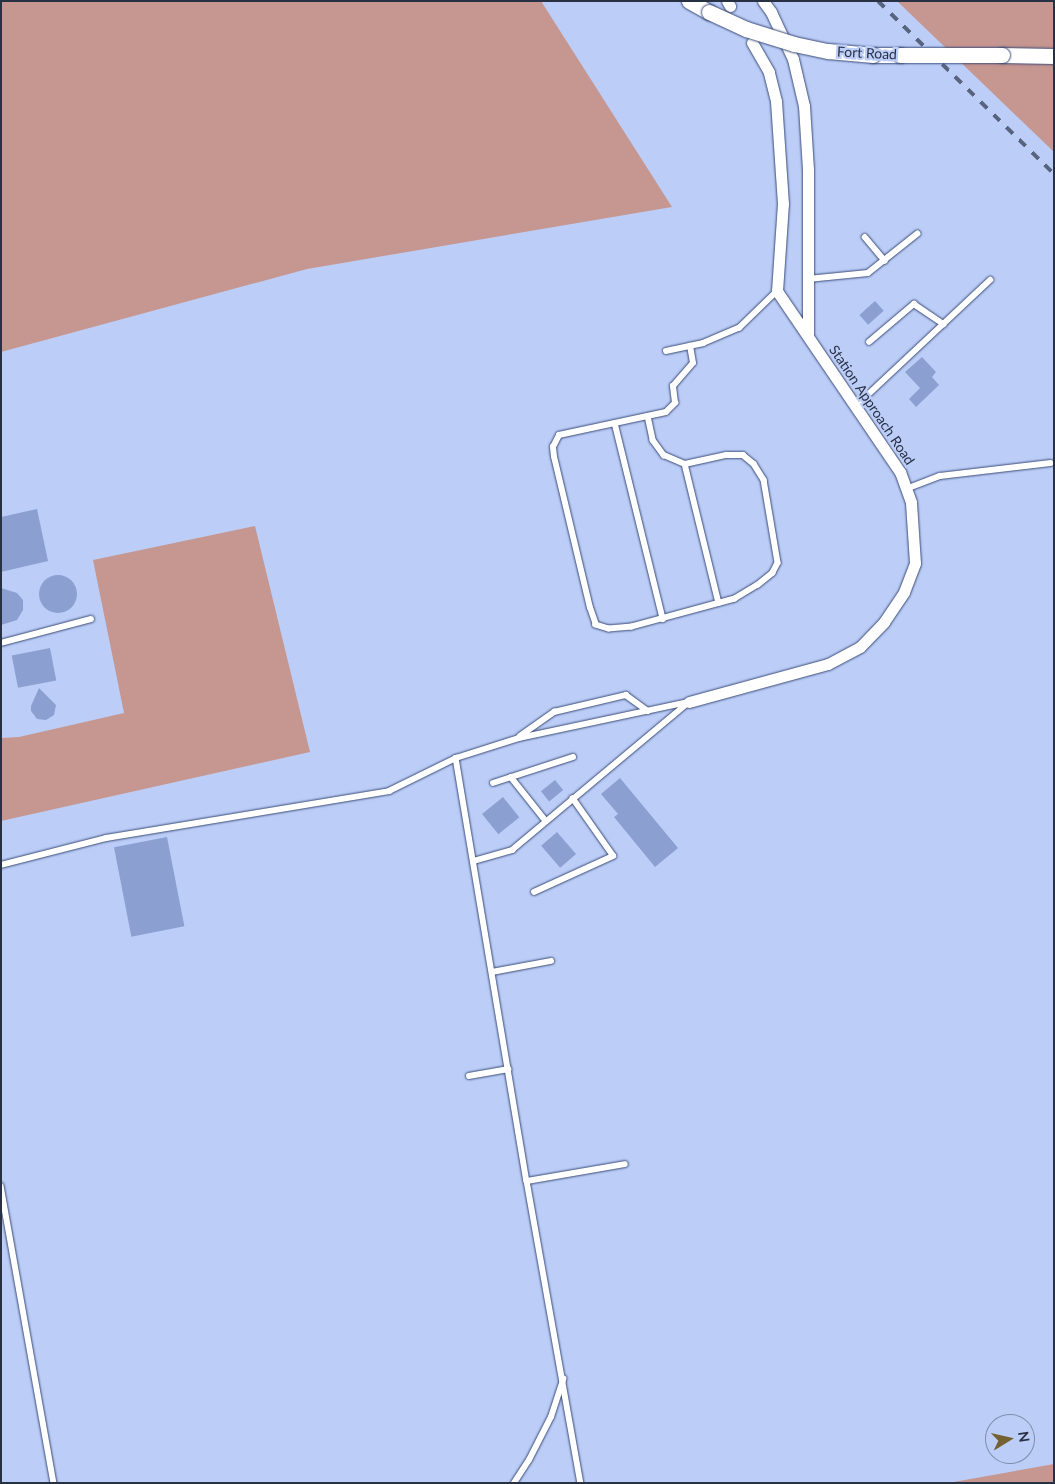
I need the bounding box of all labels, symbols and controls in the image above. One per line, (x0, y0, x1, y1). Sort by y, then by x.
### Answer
street label: Fort Road (837, 43, 897, 63)
street label: Station Approach Road (826, 342, 918, 468)
north arrow (985, 1414, 1035, 1464)
text: N (1015, 1430, 1034, 1443)

